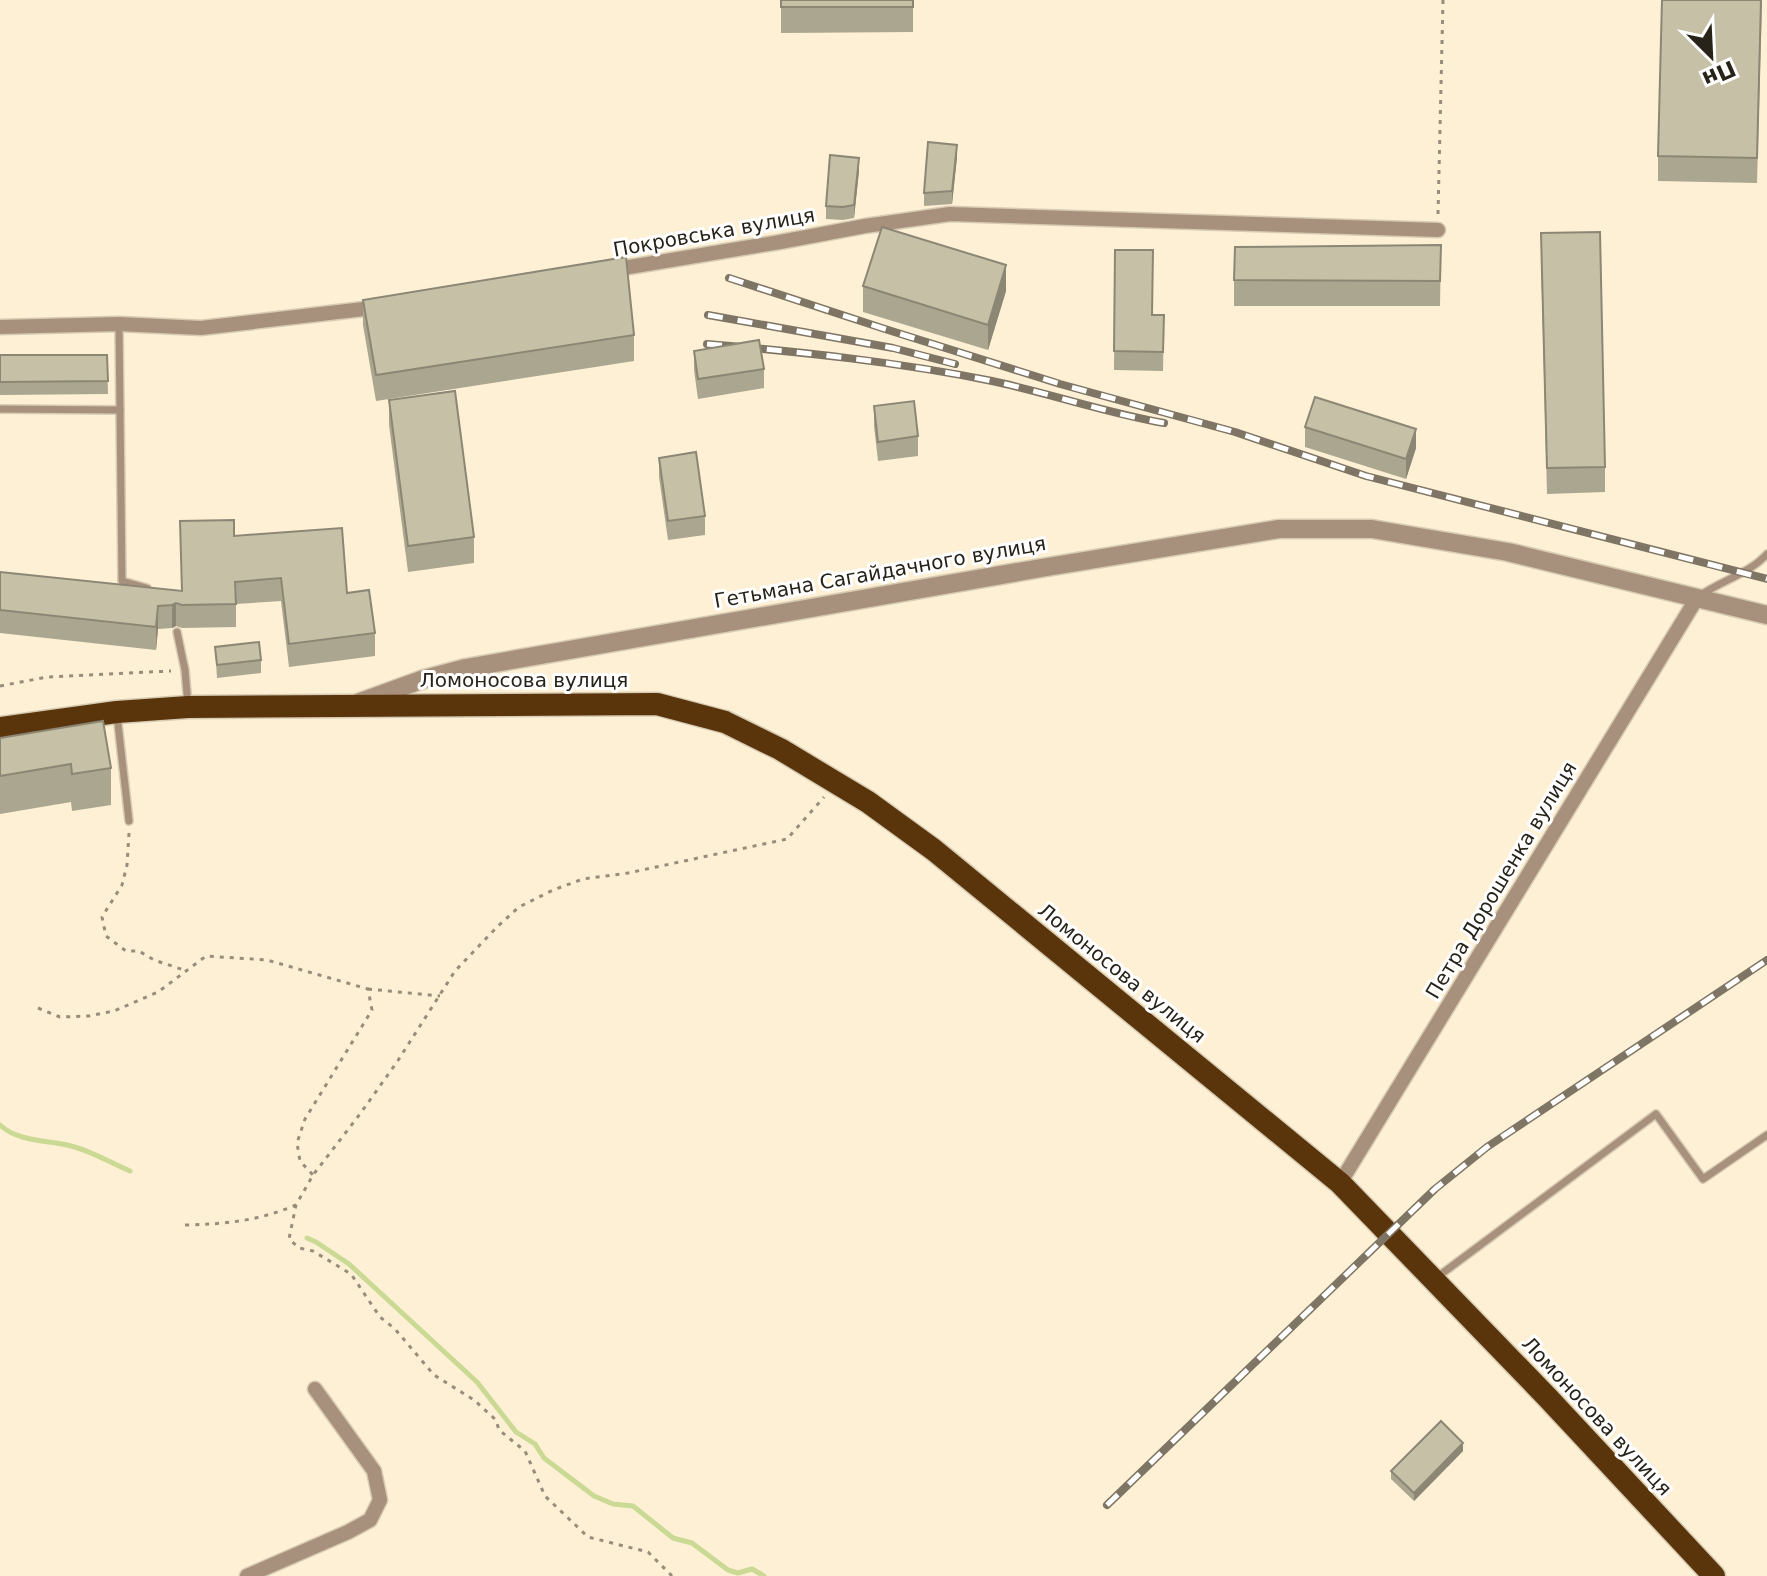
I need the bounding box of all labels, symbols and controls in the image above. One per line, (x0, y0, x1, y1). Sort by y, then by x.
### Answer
north arrow (1671, 16, 1751, 96)
text: Пн (1698, 56, 1739, 92)
street label: Покровська вулиця (611, 202, 817, 262)
street label: Гетьмана Сагайдачного вулиця (712, 531, 1048, 613)
street label: Ломоносова вулиця (420, 668, 628, 692)
street label: Петра Дорошенка вулиця (1421, 757, 1581, 1003)
street label: Ломоносова вулиця (1033, 898, 1211, 1048)
street label: Ломоносова вулиця (1517, 1332, 1677, 1500)

